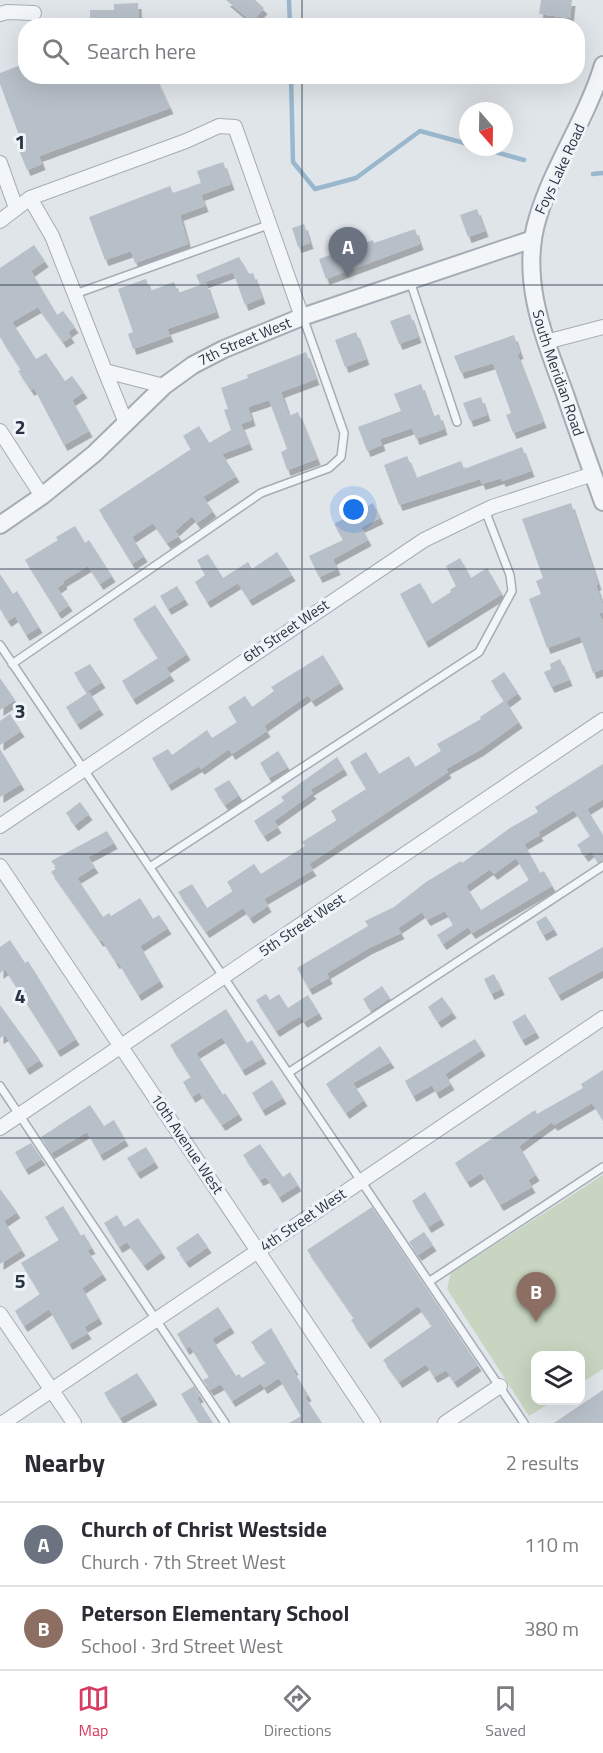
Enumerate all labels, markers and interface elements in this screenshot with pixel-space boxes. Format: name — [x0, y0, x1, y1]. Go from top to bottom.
search box — [18, 18, 585, 84]
text: Search here — [87, 34, 196, 68]
icon: search — [39, 35, 72, 68]
north arrow — [459, 102, 513, 156]
street label: Foys Lake Road — [528, 120, 591, 218]
text: 1 — [14, 126, 26, 157]
pin: A — [328, 228, 368, 277]
street label: South Meridian Road — [527, 308, 591, 439]
street label: 7th Street West — [194, 310, 295, 372]
text: 2 — [14, 411, 26, 442]
your location — [339, 495, 368, 524]
street label: 6th Street West — [238, 593, 334, 668]
text: 3 — [14, 695, 26, 726]
street label: 5th Street West — [254, 887, 350, 962]
text: 4 — [14, 980, 26, 1011]
street label: 10th Avenue West — [145, 1089, 230, 1199]
street label: 4th Street West — [255, 1182, 351, 1257]
text: 5 — [14, 1265, 26, 1296]
pin: B — [516, 1272, 556, 1322]
map controls — [531, 1351, 585, 1405]
button: layers — [531, 1351, 585, 1405]
text: Nearby — [24, 1443, 105, 1482]
text: 2 results — [506, 1447, 579, 1478]
text: Church of Christ Westside — [81, 1512, 327, 1546]
text: A — [37, 1529, 50, 1560]
text: 110 m — [524, 1529, 579, 1560]
text: Church · 7th Street West — [81, 1546, 286, 1577]
text: Peterson Elementary School — [81, 1596, 349, 1630]
text: B — [37, 1613, 50, 1644]
text: 380 m — [524, 1613, 579, 1644]
text: School · 3rd Street West — [81, 1630, 283, 1661]
tab: Map — [77, 1682, 110, 1742]
tab: Directions — [264, 1682, 332, 1742]
tab: Saved — [485, 1682, 526, 1742]

